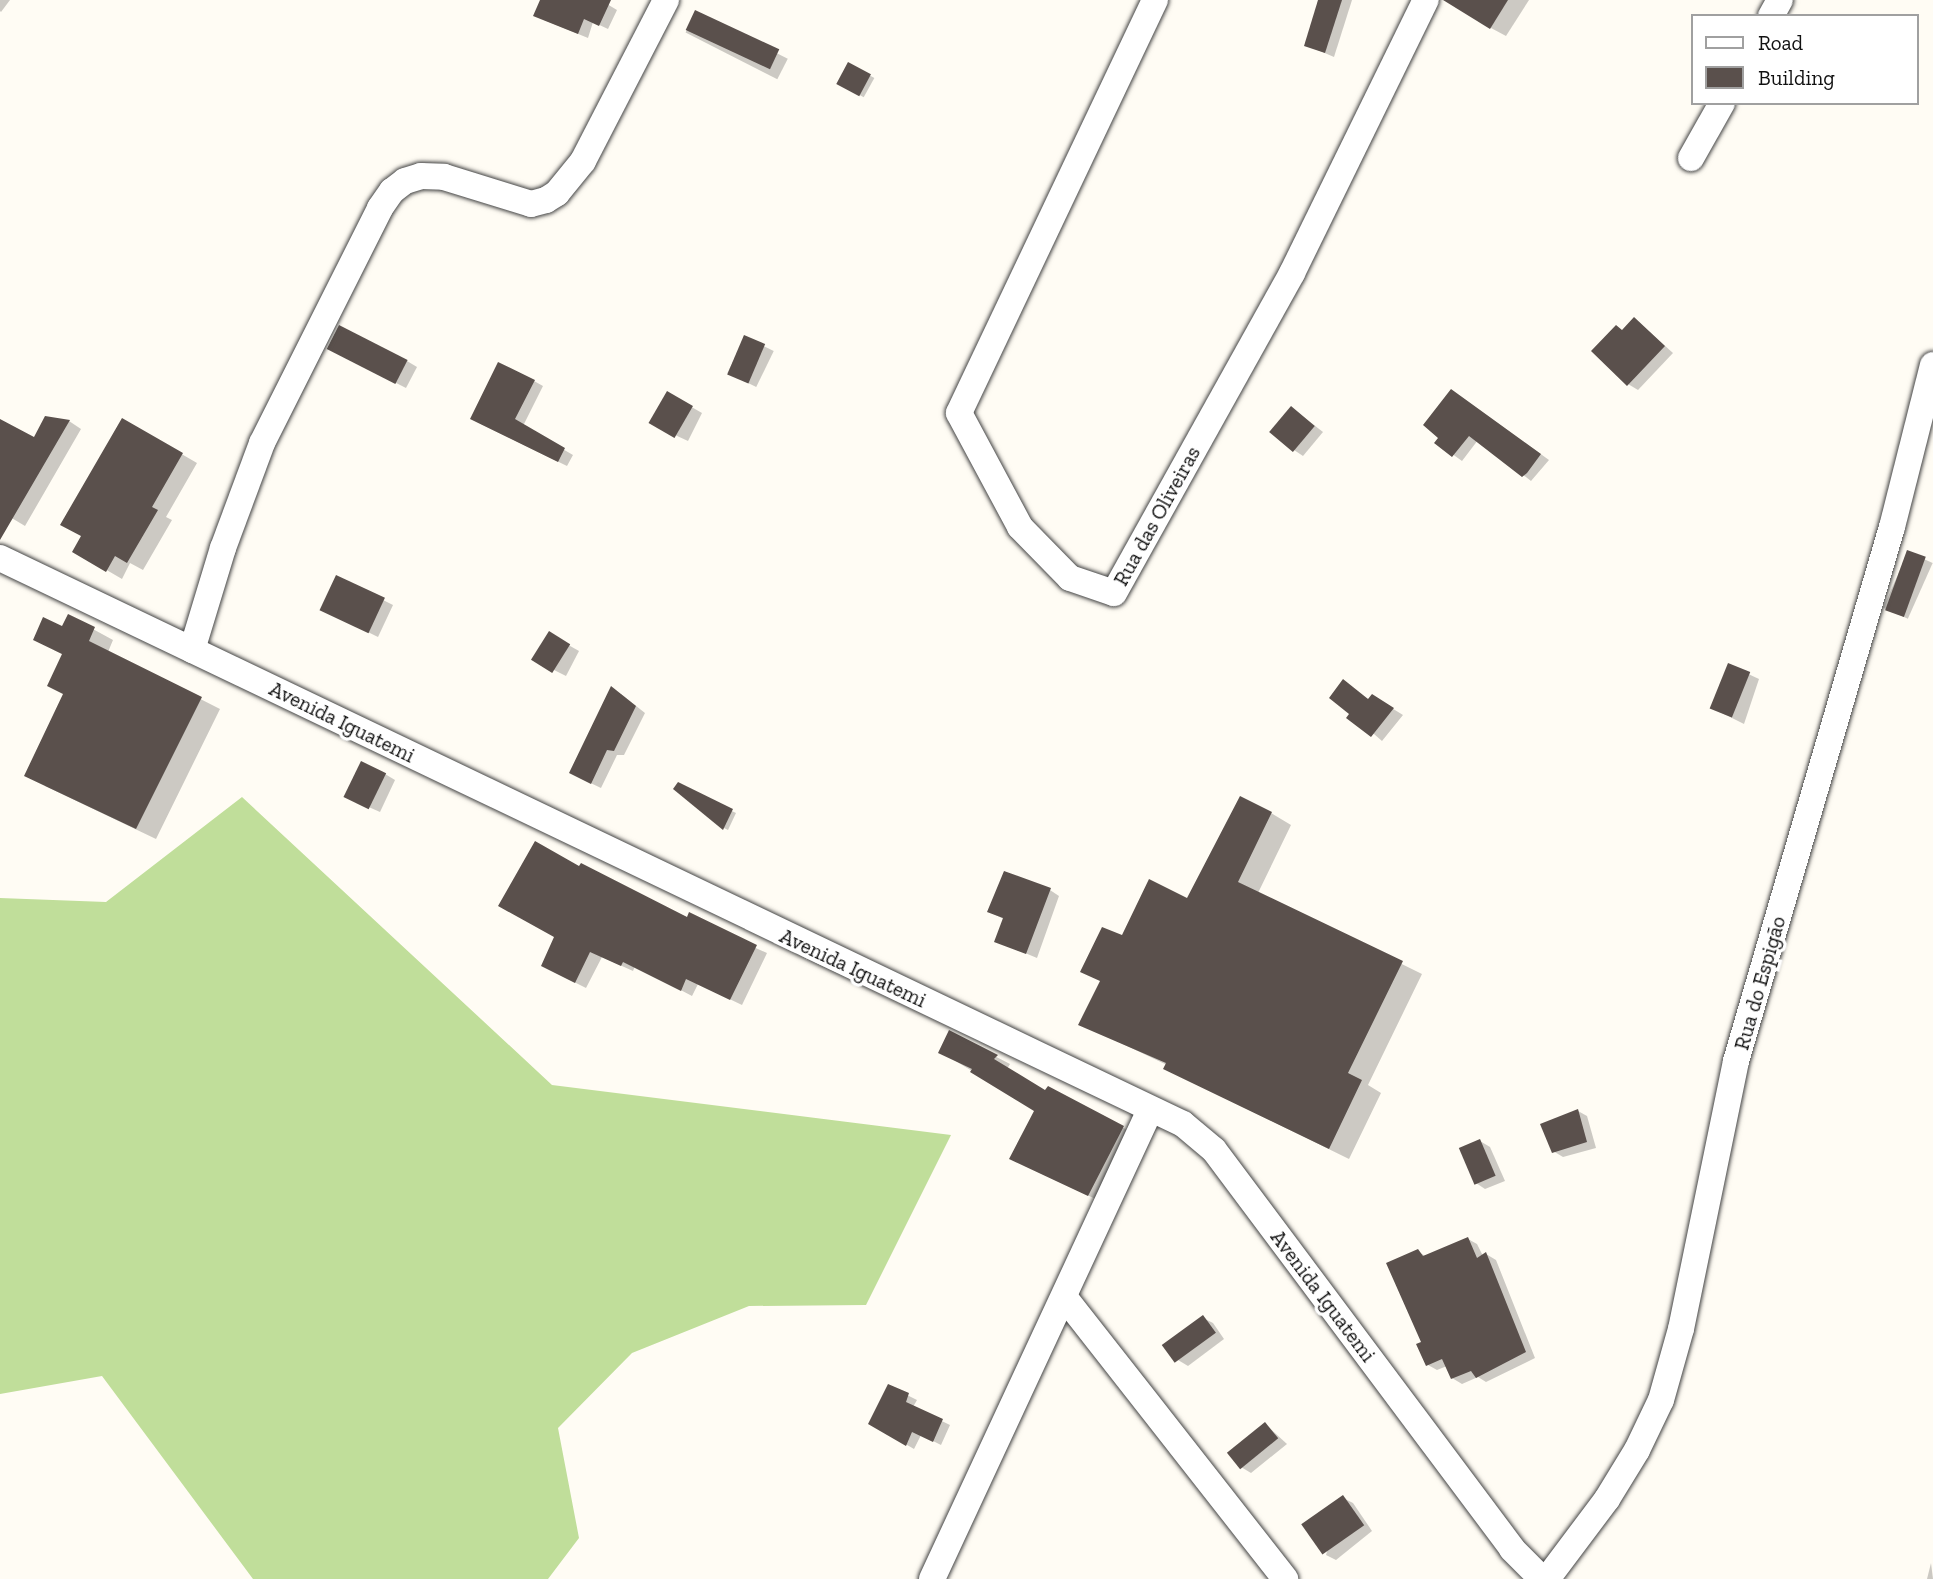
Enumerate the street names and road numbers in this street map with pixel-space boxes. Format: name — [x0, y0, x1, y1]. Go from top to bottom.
street label: Rua das Oliveiras — [1108, 442, 1206, 590]
street label: Avenida Iguatemi — [265, 676, 419, 768]
street label: Rua do Espigão — [1729, 913, 1791, 1053]
street label: Avenida Iguatemi — [776, 923, 930, 1013]
street label: Avenida Iguatemi — [1265, 1225, 1381, 1367]

